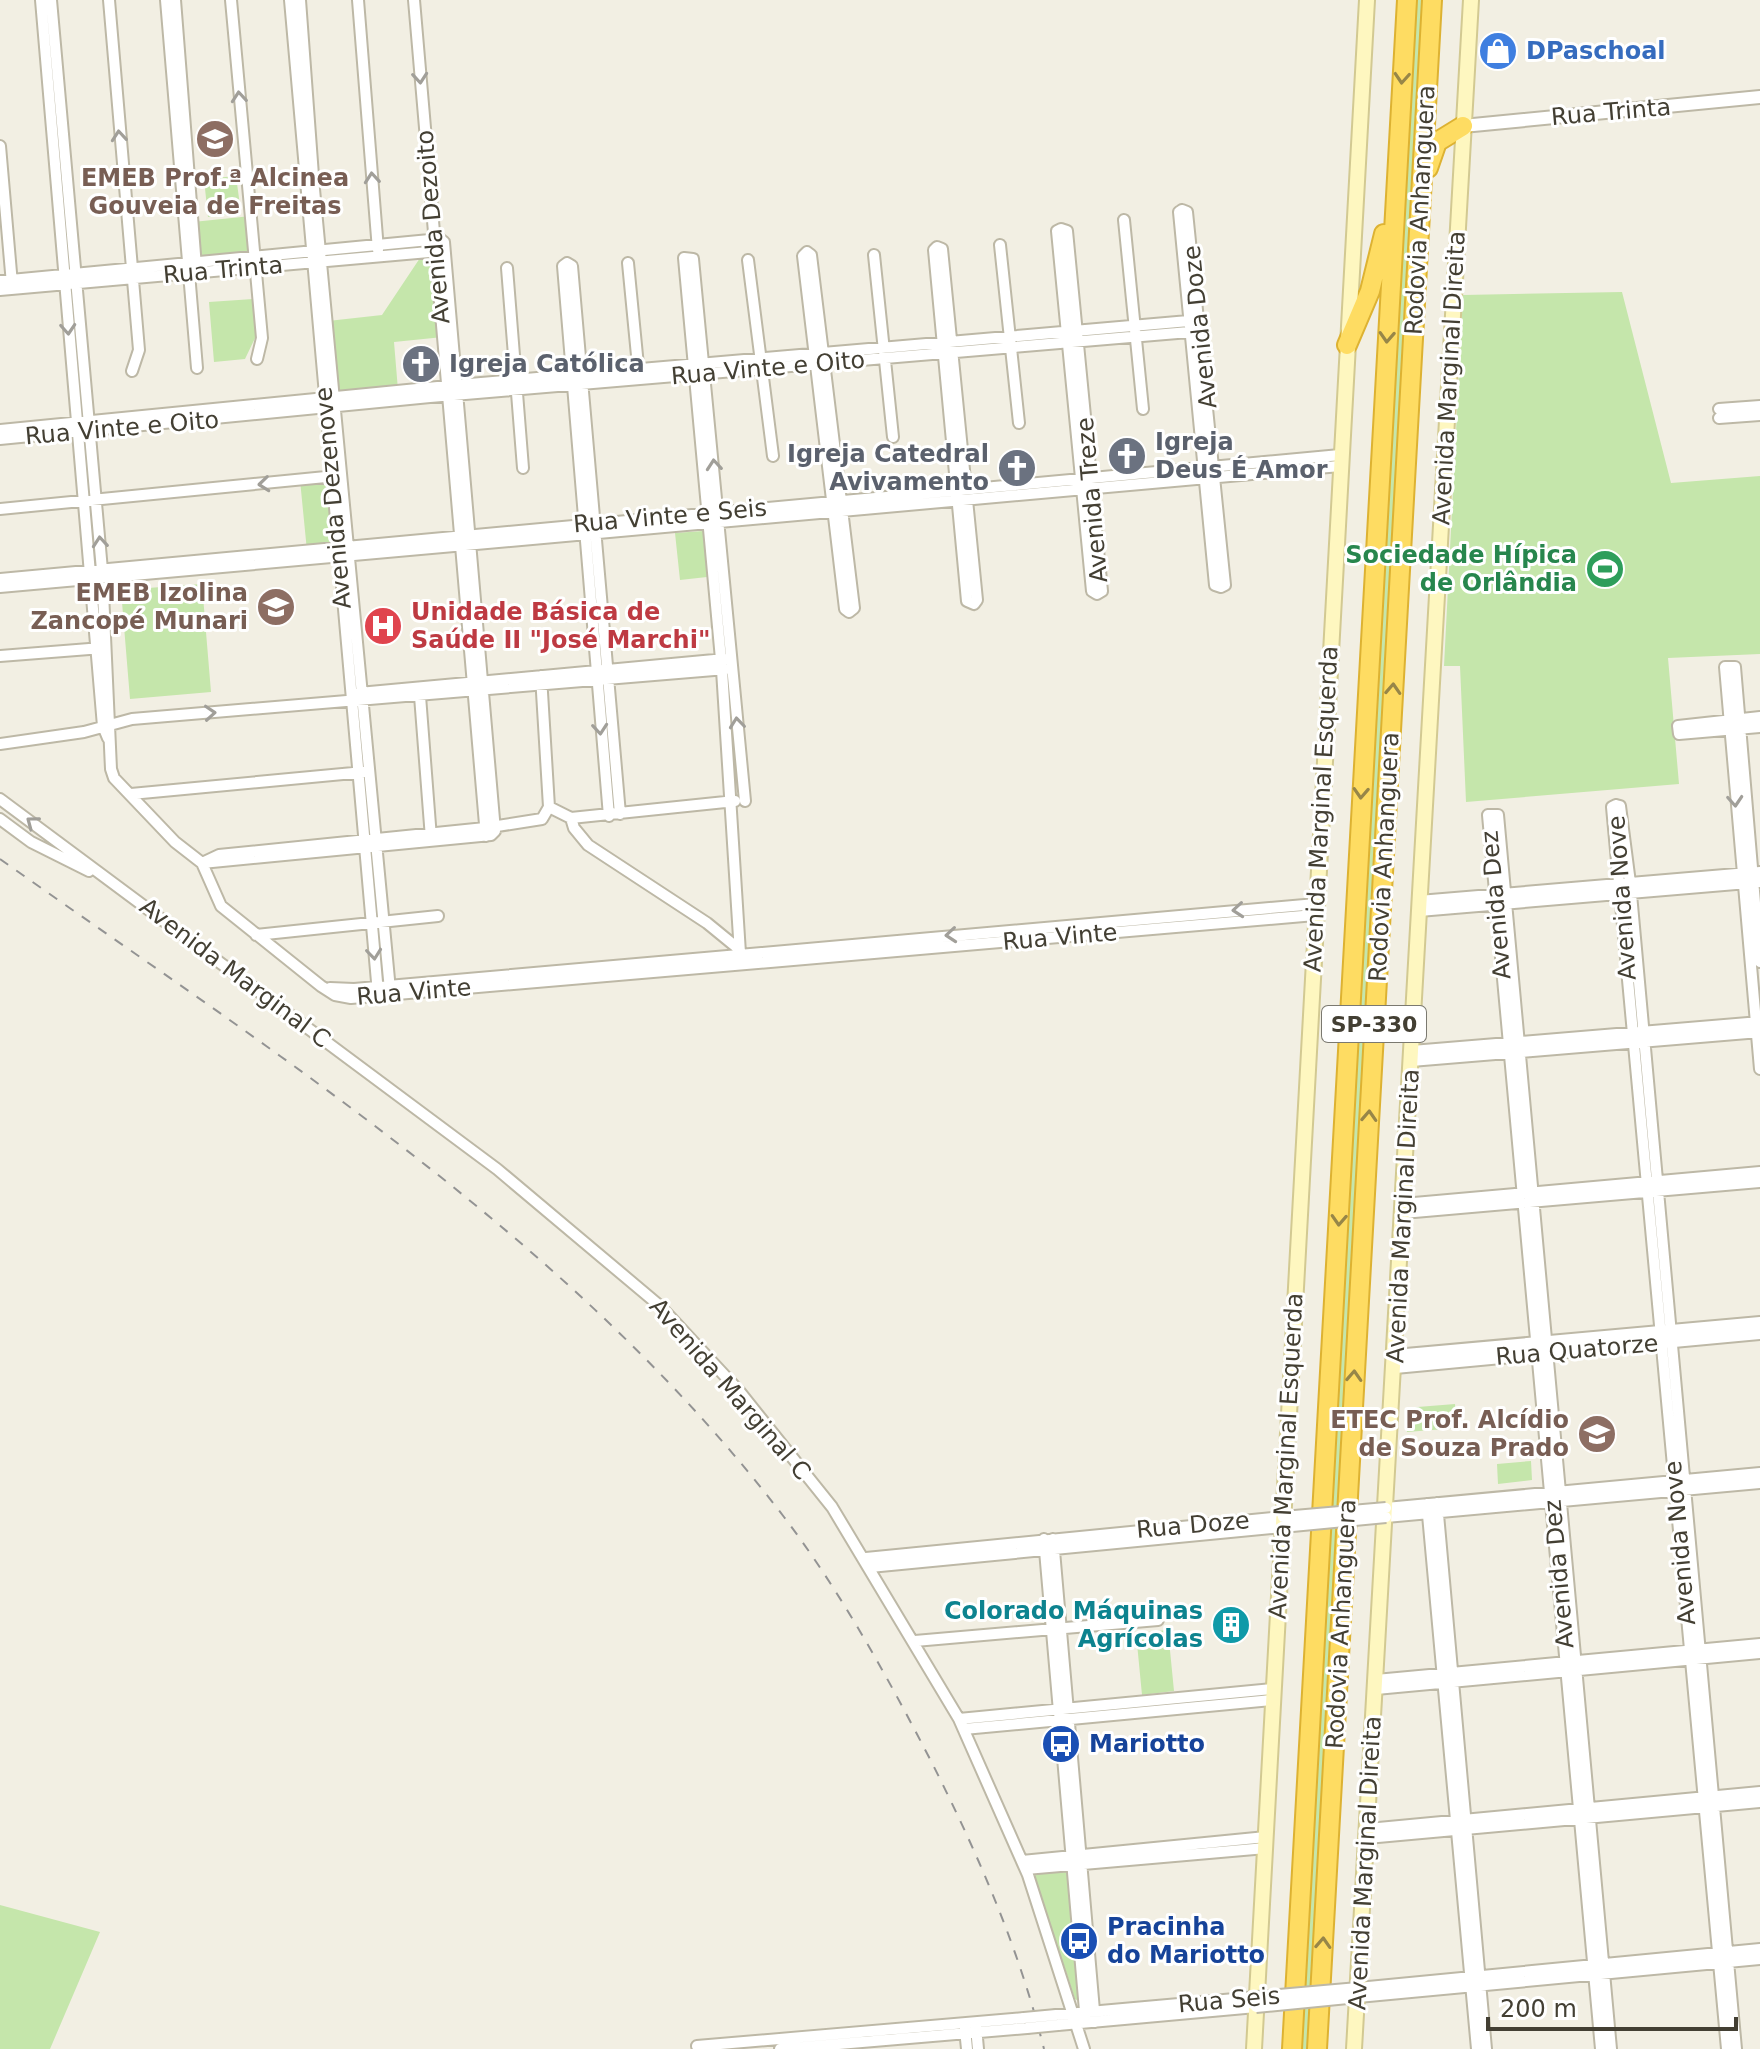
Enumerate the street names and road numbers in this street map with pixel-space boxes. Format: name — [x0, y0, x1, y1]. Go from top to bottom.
street label: Rodovia Anhanguera — [1399, 84, 1441, 336]
street label: Rua Trinta — [1550, 93, 1672, 131]
street label: Avenida Dezoito — [411, 129, 455, 325]
street label: Avenida Marginal Direita — [1427, 230, 1471, 526]
street label: Avenida Doze — [1178, 244, 1222, 410]
street label: Rua Trinta — [162, 251, 284, 289]
street label: Rua Vinte e Oito — [670, 346, 866, 390]
street label: Avenida Dezenove — [309, 386, 357, 610]
street label: Rua Vinte e Oito — [24, 406, 220, 450]
street label: Avenida Treze — [1071, 416, 1113, 584]
street label: Rua Vinte e Seis — [572, 494, 768, 538]
street label: Avenida Marginal Esquerda — [1298, 645, 1344, 973]
street label: Rodovia Anhanguera — [1363, 731, 1405, 983]
street label: Avenida Nove — [1602, 815, 1642, 981]
street label: Avenida Dez — [1476, 829, 1516, 981]
street label: Avenida Marginal C — [134, 892, 336, 1054]
street label: Rua Vinte — [1001, 918, 1119, 956]
street label: Rua Vinte — [355, 973, 473, 1011]
road number: SP-330 — [1322, 1006, 1426, 1042]
street label: Avenida Marginal Direita — [1381, 1068, 1425, 1364]
street label: Avenida Marginal Esquerda — [1263, 1292, 1309, 1620]
street label: Avenida Marginal C — [644, 1293, 816, 1485]
street label: Rua Quatorze — [1494, 1329, 1660, 1371]
street label: Avenida Nove — [1659, 1460, 1701, 1626]
street label: Rodovia Anhanguera — [1320, 1498, 1362, 1750]
street label: Avenida Dez — [1539, 1498, 1579, 1650]
street label: Rua Doze — [1135, 1506, 1251, 1544]
street label: Avenida Marginal Direita — [1343, 1715, 1387, 2011]
street label: Rua Seis — [1177, 1982, 1281, 2018]

